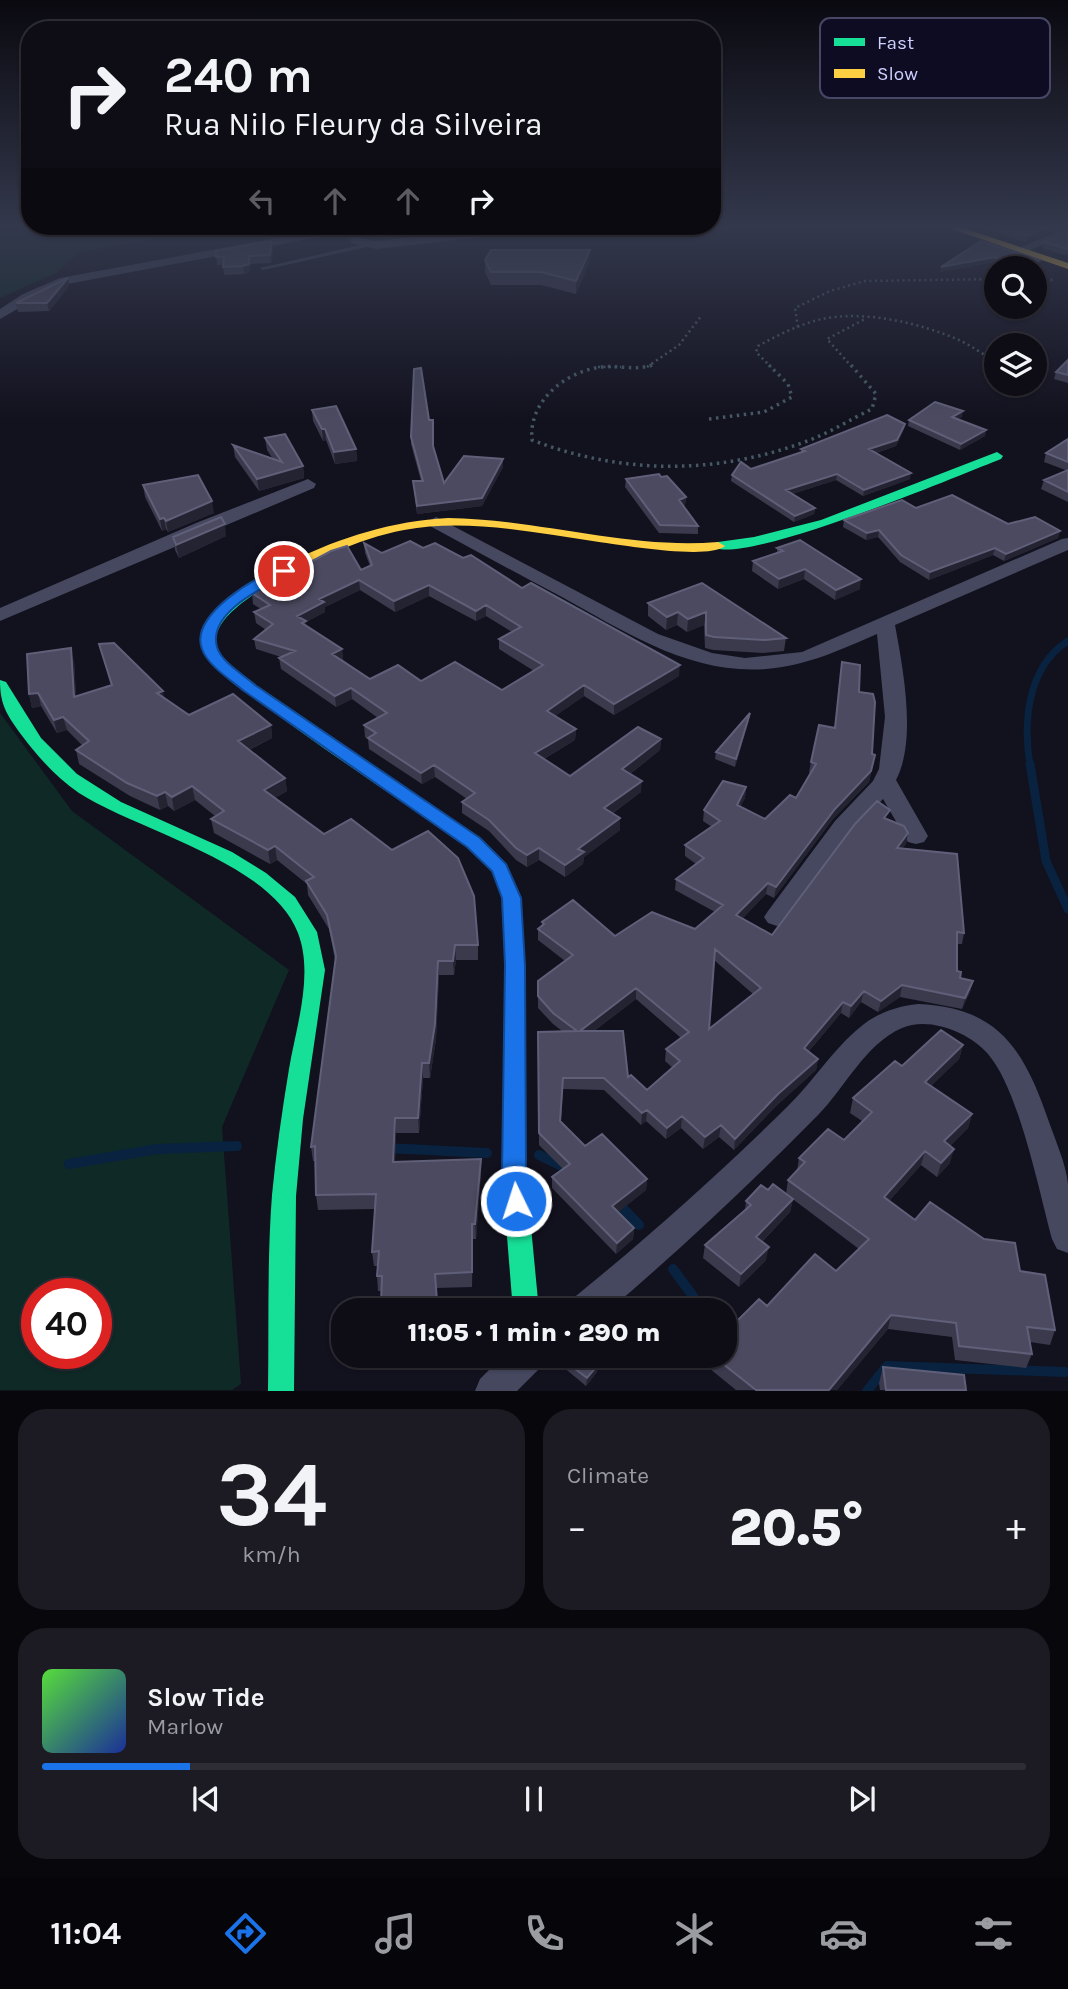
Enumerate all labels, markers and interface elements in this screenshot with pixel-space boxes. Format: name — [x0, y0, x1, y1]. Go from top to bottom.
legend — [820, 18, 1050, 98]
text: Fast — [877, 32, 914, 54]
text: 240 m — [164, 47, 313, 104]
icon: right — [49, 49, 140, 140]
text: Slow — [877, 63, 918, 85]
text: Rua Nilo Fleury da Silveira — [164, 106, 543, 143]
icon: left — [243, 182, 281, 220]
icon: ahead — [316, 182, 354, 220]
icon: ahead — [389, 182, 427, 220]
icon: right — [462, 182, 500, 220]
map controls — [984, 256, 1047, 396]
button: search — [984, 256, 1047, 319]
button: layers — [984, 333, 1047, 396]
pin — [254, 541, 314, 601]
icon: arrive — [265, 552, 303, 590]
position arrow — [479, 1164, 553, 1238]
speed limit sign: 40 — [21, 1278, 112, 1369]
text: 11:05 · 1 min · 290 m — [407, 1317, 661, 1348]
text: 34 — [216, 1442, 327, 1548]
text: Climate — [567, 1462, 649, 1489]
text: 20.5° — [729, 1497, 864, 1558]
text: − — [567, 1505, 587, 1550]
text: + — [1006, 1505, 1026, 1550]
text: km/h — [242, 1541, 301, 1568]
text: Slow Tide — [147, 1682, 265, 1713]
text: Marlow — [147, 1713, 223, 1740]
icon: previous — [187, 1780, 225, 1818]
icon: pause — [515, 1780, 553, 1818]
icon: next — [843, 1780, 881, 1818]
icon: directions — [221, 1909, 270, 1958]
icon: music — [371, 1909, 420, 1958]
icon: phone — [520, 1909, 569, 1958]
icon: climate — [670, 1909, 719, 1958]
icon: car — [819, 1909, 868, 1958]
icon: filters — [969, 1909, 1018, 1958]
text: 11:04 — [50, 1915, 121, 1952]

